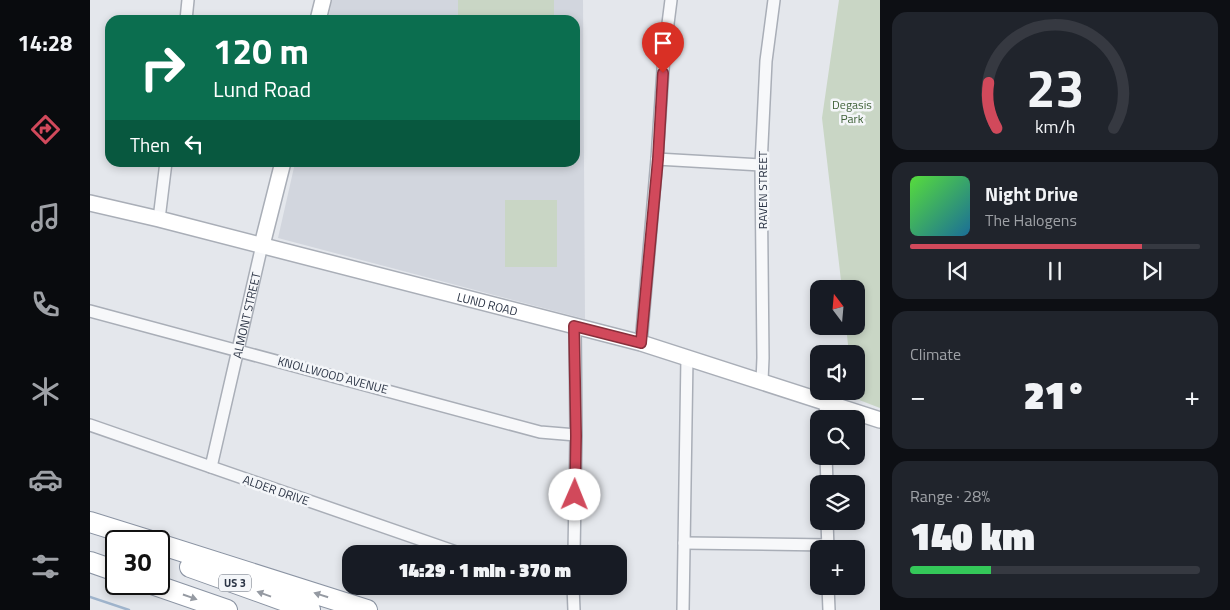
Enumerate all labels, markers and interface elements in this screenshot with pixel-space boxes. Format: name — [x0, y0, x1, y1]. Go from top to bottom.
pin — [642, 22, 684, 73]
text: 120 m — [213, 24, 309, 78]
text: 14:28 — [18, 26, 72, 60]
icon: arrive — [649, 29, 677, 57]
icon: right — [130, 35, 195, 100]
text: 23 — [1026, 48, 1084, 127]
text: Lund Road — [213, 72, 311, 106]
park label: Degasis Park — [832, 95, 872, 128]
icon: directions — [28, 112, 63, 147]
text: km/h — [1035, 113, 1075, 140]
text: Then — [130, 130, 170, 159]
icon: left — [180, 130, 208, 158]
street label: RAVEN STREET — [753, 150, 772, 229]
text: Night Drive — [985, 179, 1078, 208]
icon: music — [28, 200, 63, 235]
text: The Halogens — [985, 208, 1077, 232]
icon: previous — [944, 257, 972, 285]
icon: pause — [1041, 257, 1069, 285]
icon: next — [1138, 257, 1166, 285]
street label: ALMONT STREET — [227, 269, 265, 360]
north arrow — [810, 280, 865, 335]
map controls — [810, 280, 865, 595]
icon: phone — [28, 287, 63, 322]
street label: LUND ROAD — [455, 287, 520, 320]
text: Climate — [910, 342, 961, 366]
button: sound — [810, 345, 865, 400]
street label: KNOLLWOOD AVENUE — [276, 351, 391, 399]
text: 21° — [1024, 366, 1086, 424]
icon: climate — [28, 374, 63, 409]
text: − — [910, 374, 926, 417]
text: + — [1184, 374, 1200, 417]
button: search — [810, 410, 865, 465]
icon: car — [28, 462, 63, 497]
position arrow — [548, 468, 600, 520]
street label: ALDER DRIVE — [240, 470, 312, 510]
button: layers — [810, 475, 865, 530]
text: Range · 28% — [910, 484, 990, 508]
text: 140 km — [910, 507, 1035, 565]
speed limit sign: 30 — [105, 530, 170, 595]
button: + — [810, 540, 865, 595]
icon: filters — [28, 549, 63, 584]
text: 14:29 · 1 min · 370 m — [398, 555, 571, 584]
road number: US 3 — [219, 574, 251, 592]
one-way arrow — [257, 590, 272, 597]
one-way arrow — [313, 591, 328, 599]
one-way arrow — [183, 593, 198, 601]

